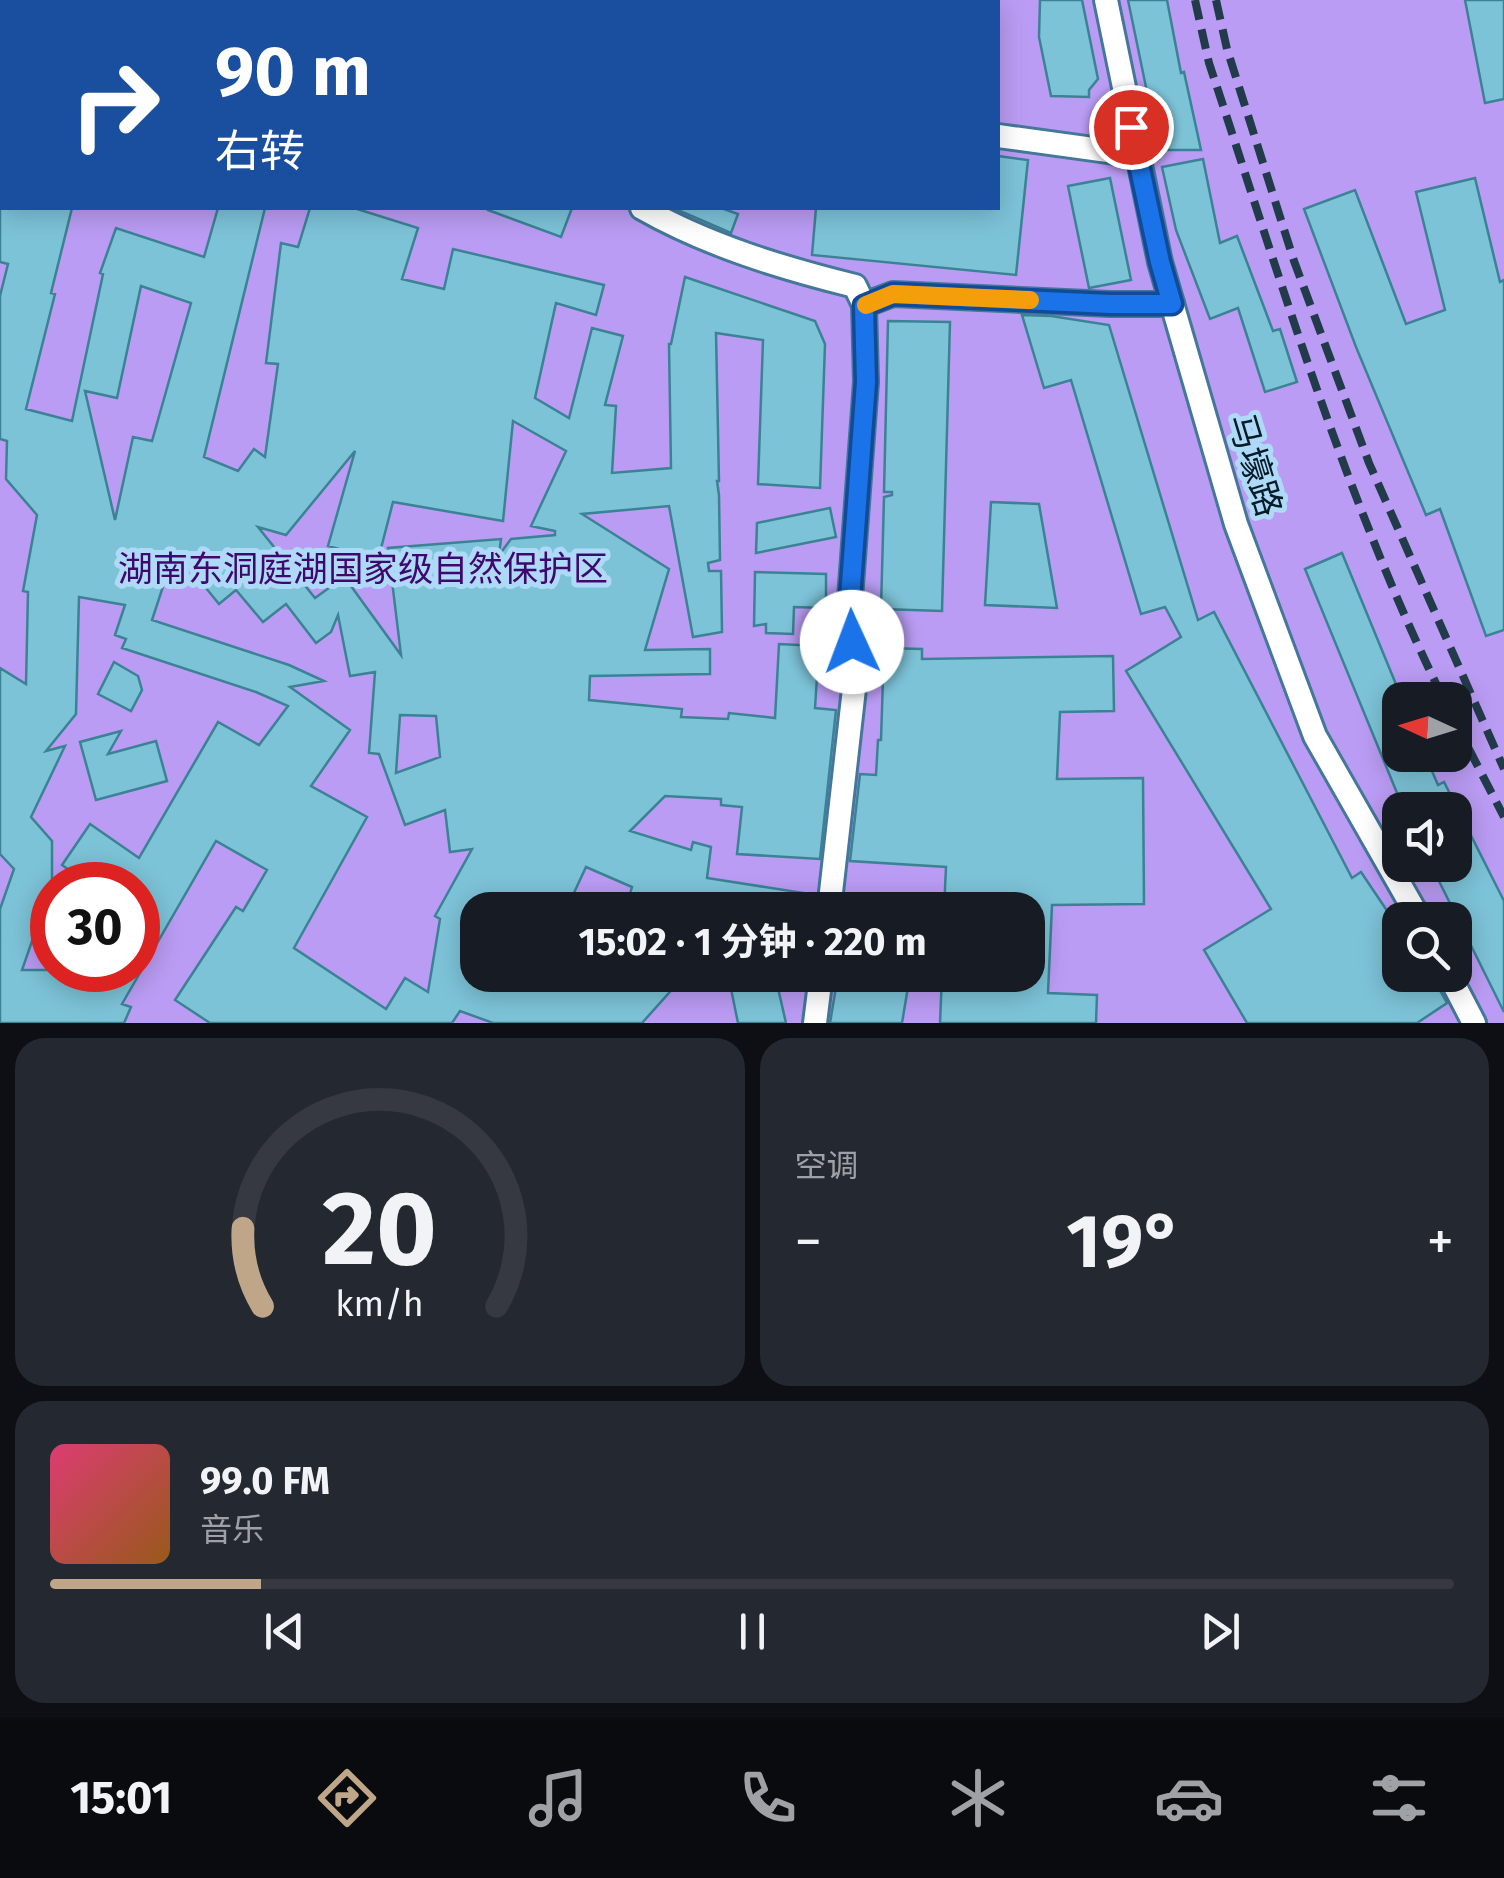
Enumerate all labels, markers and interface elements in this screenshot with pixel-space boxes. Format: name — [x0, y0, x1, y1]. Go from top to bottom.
text: 90 m — [215, 30, 371, 114]
icon: right — [50, 40, 180, 170]
pin — [1089, 85, 1174, 170]
icon: arrive — [1104, 100, 1159, 155]
text: 右转 — [215, 125, 305, 179]
street label: 马壕路 — [1220, 409, 1290, 521]
park label: 湖南东洞庭湖国家级自然保护区 — [118, 548, 608, 590]
position arrow — [800, 590, 904, 694]
north arrow — [1382, 682, 1472, 772]
map controls — [1382, 682, 1472, 992]
button: sound — [1382, 792, 1472, 882]
speed limit sign: 30 — [30, 862, 160, 992]
button: search — [1382, 902, 1472, 992]
text: 15:02 · 1 分钟 · 220 m — [578, 919, 927, 965]
text: 空调 — [795, 1147, 859, 1185]
text: 20 — [322, 1167, 437, 1292]
text: 19° — [1066, 1197, 1182, 1287]
text: − — [795, 1209, 822, 1275]
text: + — [1427, 1209, 1454, 1275]
text: km/h — [336, 1283, 424, 1325]
text: 99.0 FM — [200, 1458, 330, 1504]
text: 音乐 — [200, 1511, 264, 1549]
icon: previous — [257, 1604, 312, 1659]
icon: pause — [725, 1604, 780, 1659]
icon: next — [1193, 1604, 1248, 1659]
icon: directions — [312, 1763, 382, 1833]
icon: music — [523, 1763, 593, 1833]
icon: phone — [733, 1763, 803, 1833]
icon: climate — [943, 1763, 1013, 1833]
icon: car — [1154, 1763, 1224, 1833]
icon: filters — [1364, 1763, 1434, 1833]
text: 15:01 — [70, 1771, 172, 1825]

